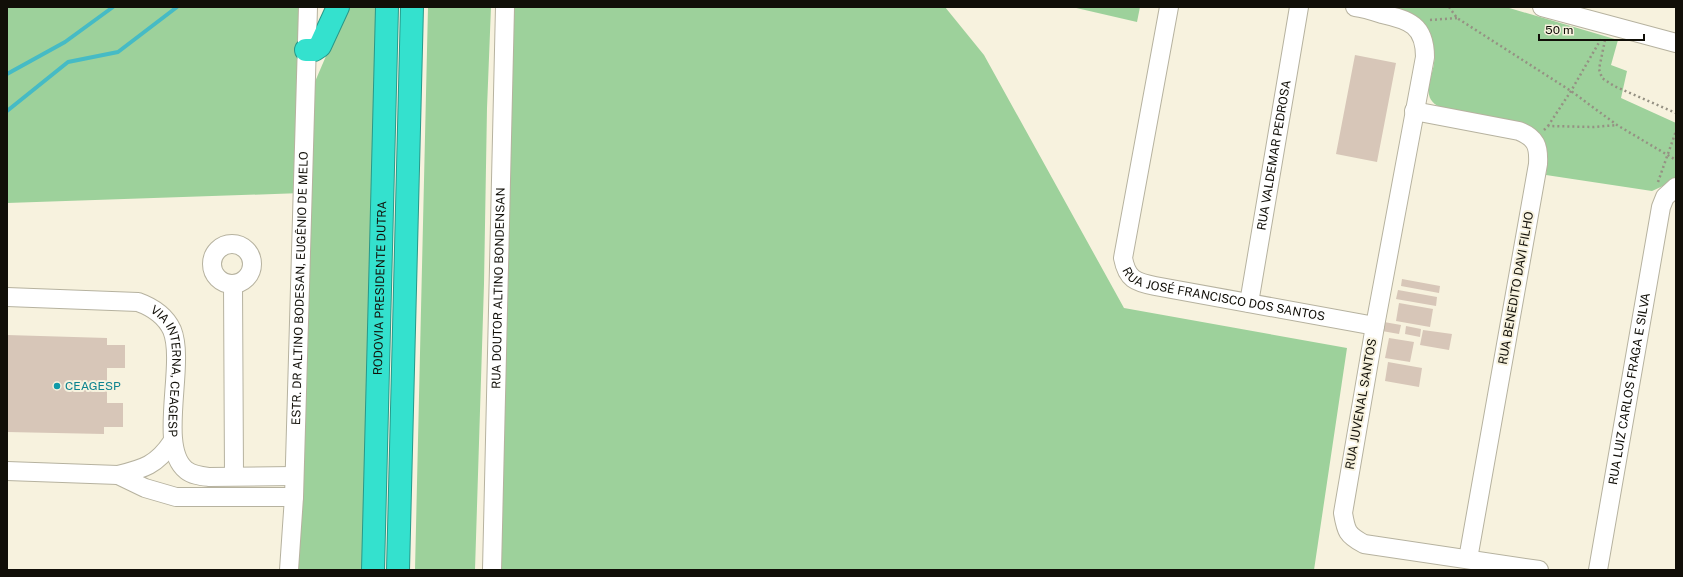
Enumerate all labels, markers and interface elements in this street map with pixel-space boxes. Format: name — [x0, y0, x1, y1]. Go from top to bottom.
scale bar — [1539, 16, 1644, 42]
text: 50 m — [1545, 23, 1573, 37]
street label: RUA VALDEMAR PEDROSA — [1254, 79, 1294, 231]
street label: ESTR. DR ALTINO BODESAN, EUGÊNIO DE MELO — [289, 151, 311, 425]
street label: RUA DOUTOR ALTINO BONDENSAN — [489, 187, 508, 389]
street label: RODOVIA PRESIDENTE DUTRA — [371, 200, 389, 375]
street label: RUA BENEDITO DAVI FILHO — [1496, 210, 1536, 366]
street label: RUA JOSÉ FRANCISCO DOS SANTOS — [1119, 265, 1326, 324]
street label: RUA LUIZ CARLOS FRAGA E SILVA — [1606, 291, 1653, 486]
street label: VIA INTERNA, CEAGESP — [148, 302, 183, 438]
street label: RUA JUVENAL SANTOS — [1343, 337, 1379, 471]
place label: CEAGESP — [65, 379, 121, 393]
marker: CEAGESP — [52, 381, 62, 391]

